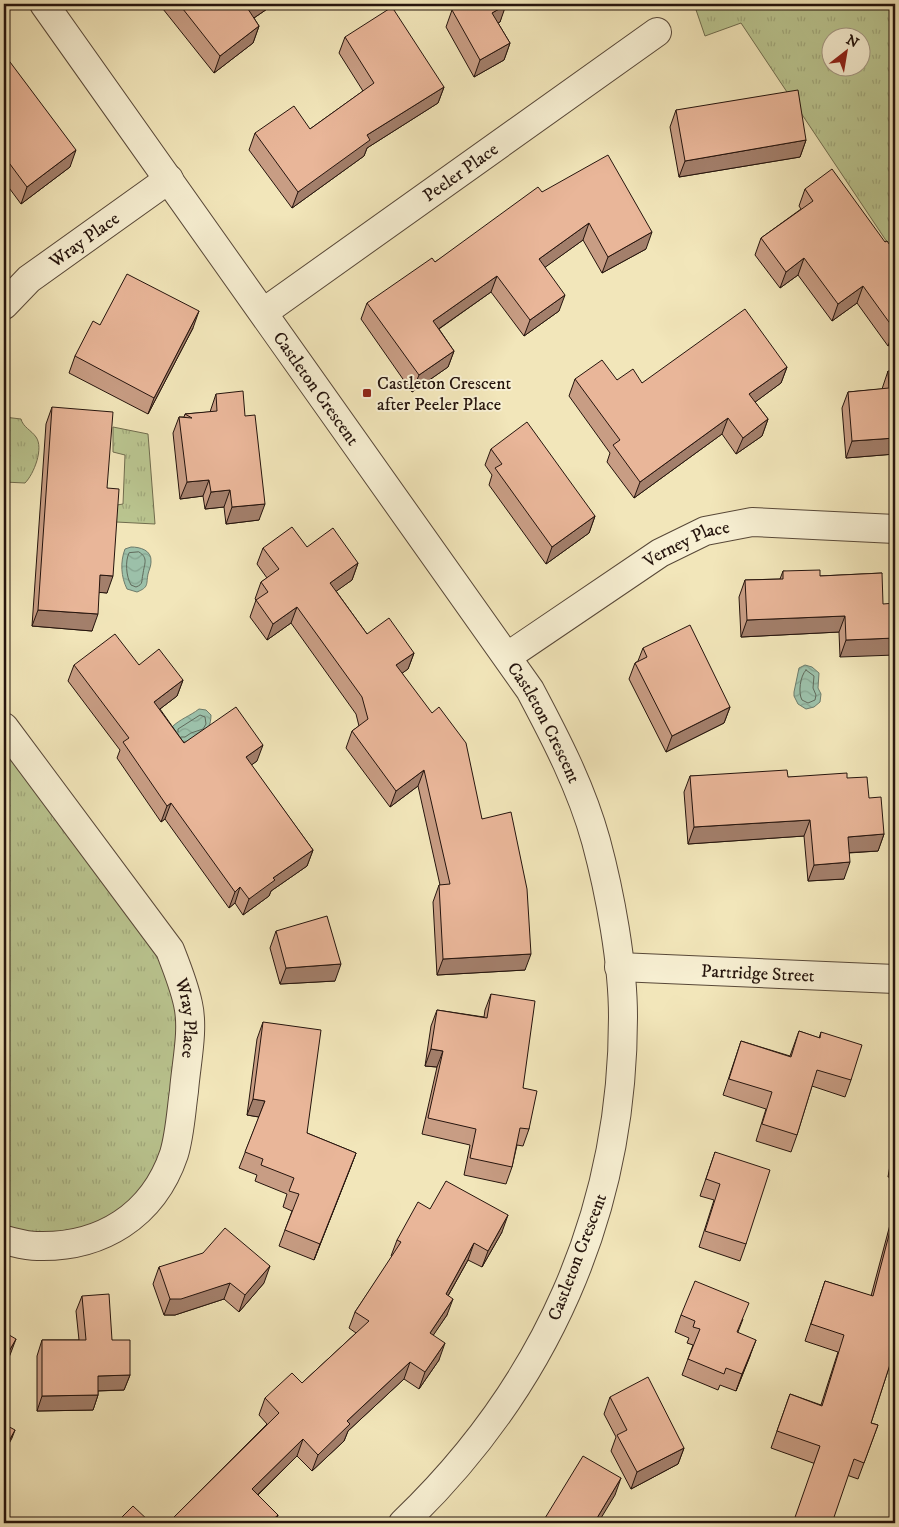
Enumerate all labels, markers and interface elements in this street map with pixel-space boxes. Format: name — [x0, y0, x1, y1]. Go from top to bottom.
north arrow — [822, 28, 872, 78]
text: N — [843, 31, 862, 53]
street label: Peeler Place — [419, 139, 503, 207]
street label: Wray Place — [45, 208, 124, 273]
street label: Castleton Crescent — [268, 328, 363, 450]
place label: Castleton Crescent after Peeler Place — [377, 373, 512, 416]
marker: Castleton Crescent after Peeler Place — [361, 387, 373, 399]
street label: Verney Place — [639, 517, 731, 574]
street label: Castleton Crescent — [502, 658, 584, 787]
street label: Partridge Street — [701, 961, 815, 988]
street label: Wray Place — [169, 975, 200, 1059]
street label: Castleton Crescent — [544, 1191, 612, 1324]

